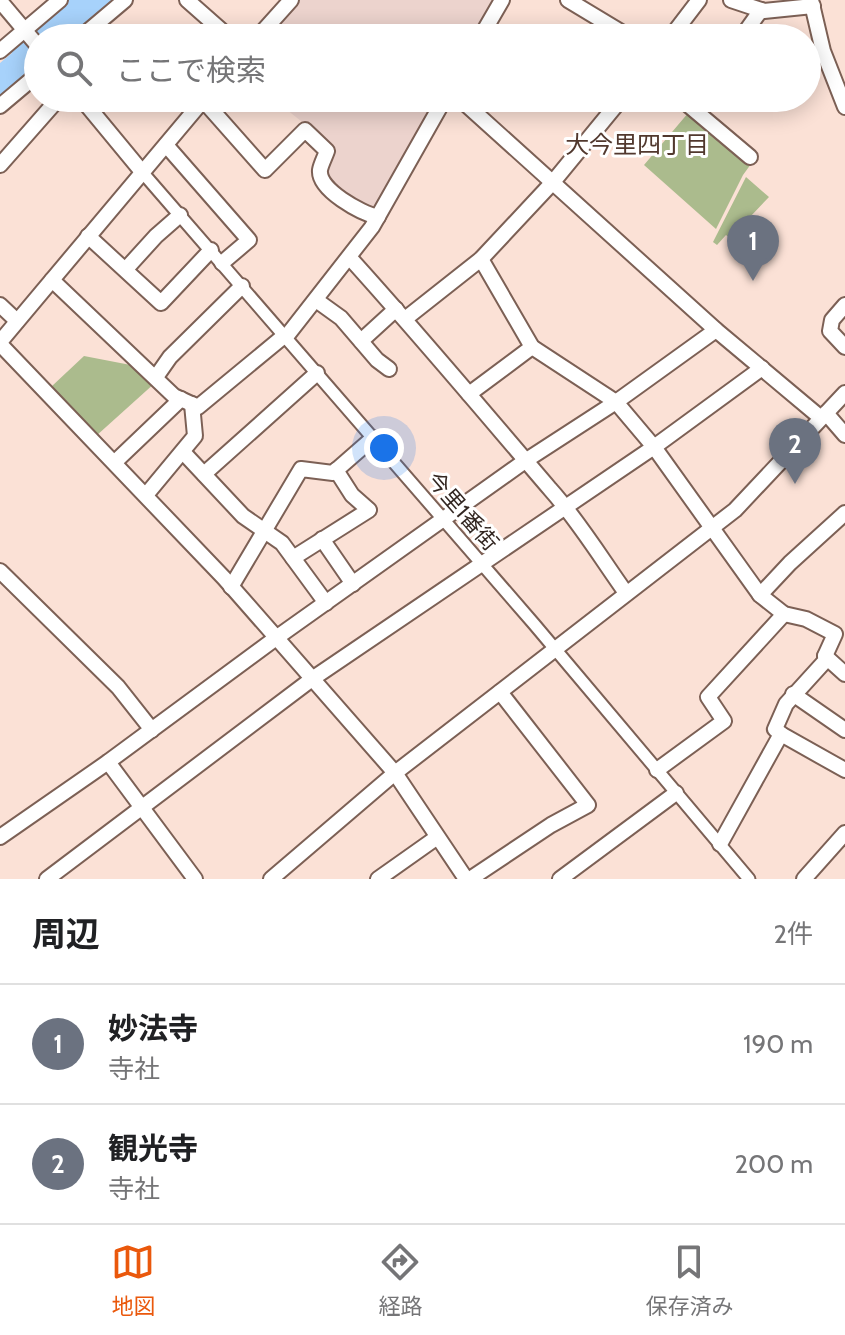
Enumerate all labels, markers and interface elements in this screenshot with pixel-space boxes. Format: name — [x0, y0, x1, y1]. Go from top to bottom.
search box — [24, 24, 821, 112]
icon: search — [52, 46, 96, 90]
text: ここで検索 — [116, 52, 266, 89]
district label: 大今里四丁目 — [565, 130, 709, 159]
pin: 1 — [727, 215, 779, 281]
pin: 2 — [769, 418, 821, 484]
your location — [364, 428, 404, 468]
street label: 今里1番街 — [421, 467, 504, 556]
text: 周辺 — [32, 913, 100, 955]
text: 2件 — [773, 918, 813, 950]
text: 妙法寺 — [108, 1010, 198, 1047]
text: 1 — [53, 1028, 63, 1060]
text: 190 m — [743, 1028, 813, 1060]
text: 寺社 — [108, 1053, 160, 1085]
text: 観光寺 — [108, 1130, 198, 1167]
text: 2 — [51, 1148, 65, 1180]
text: 200 m — [734, 1148, 813, 1180]
text: 寺社 — [108, 1173, 160, 1205]
tab: 地図 — [111, 1240, 156, 1320]
tab: 経路 — [378, 1240, 423, 1320]
tab: 保存済み — [645, 1240, 734, 1320]

